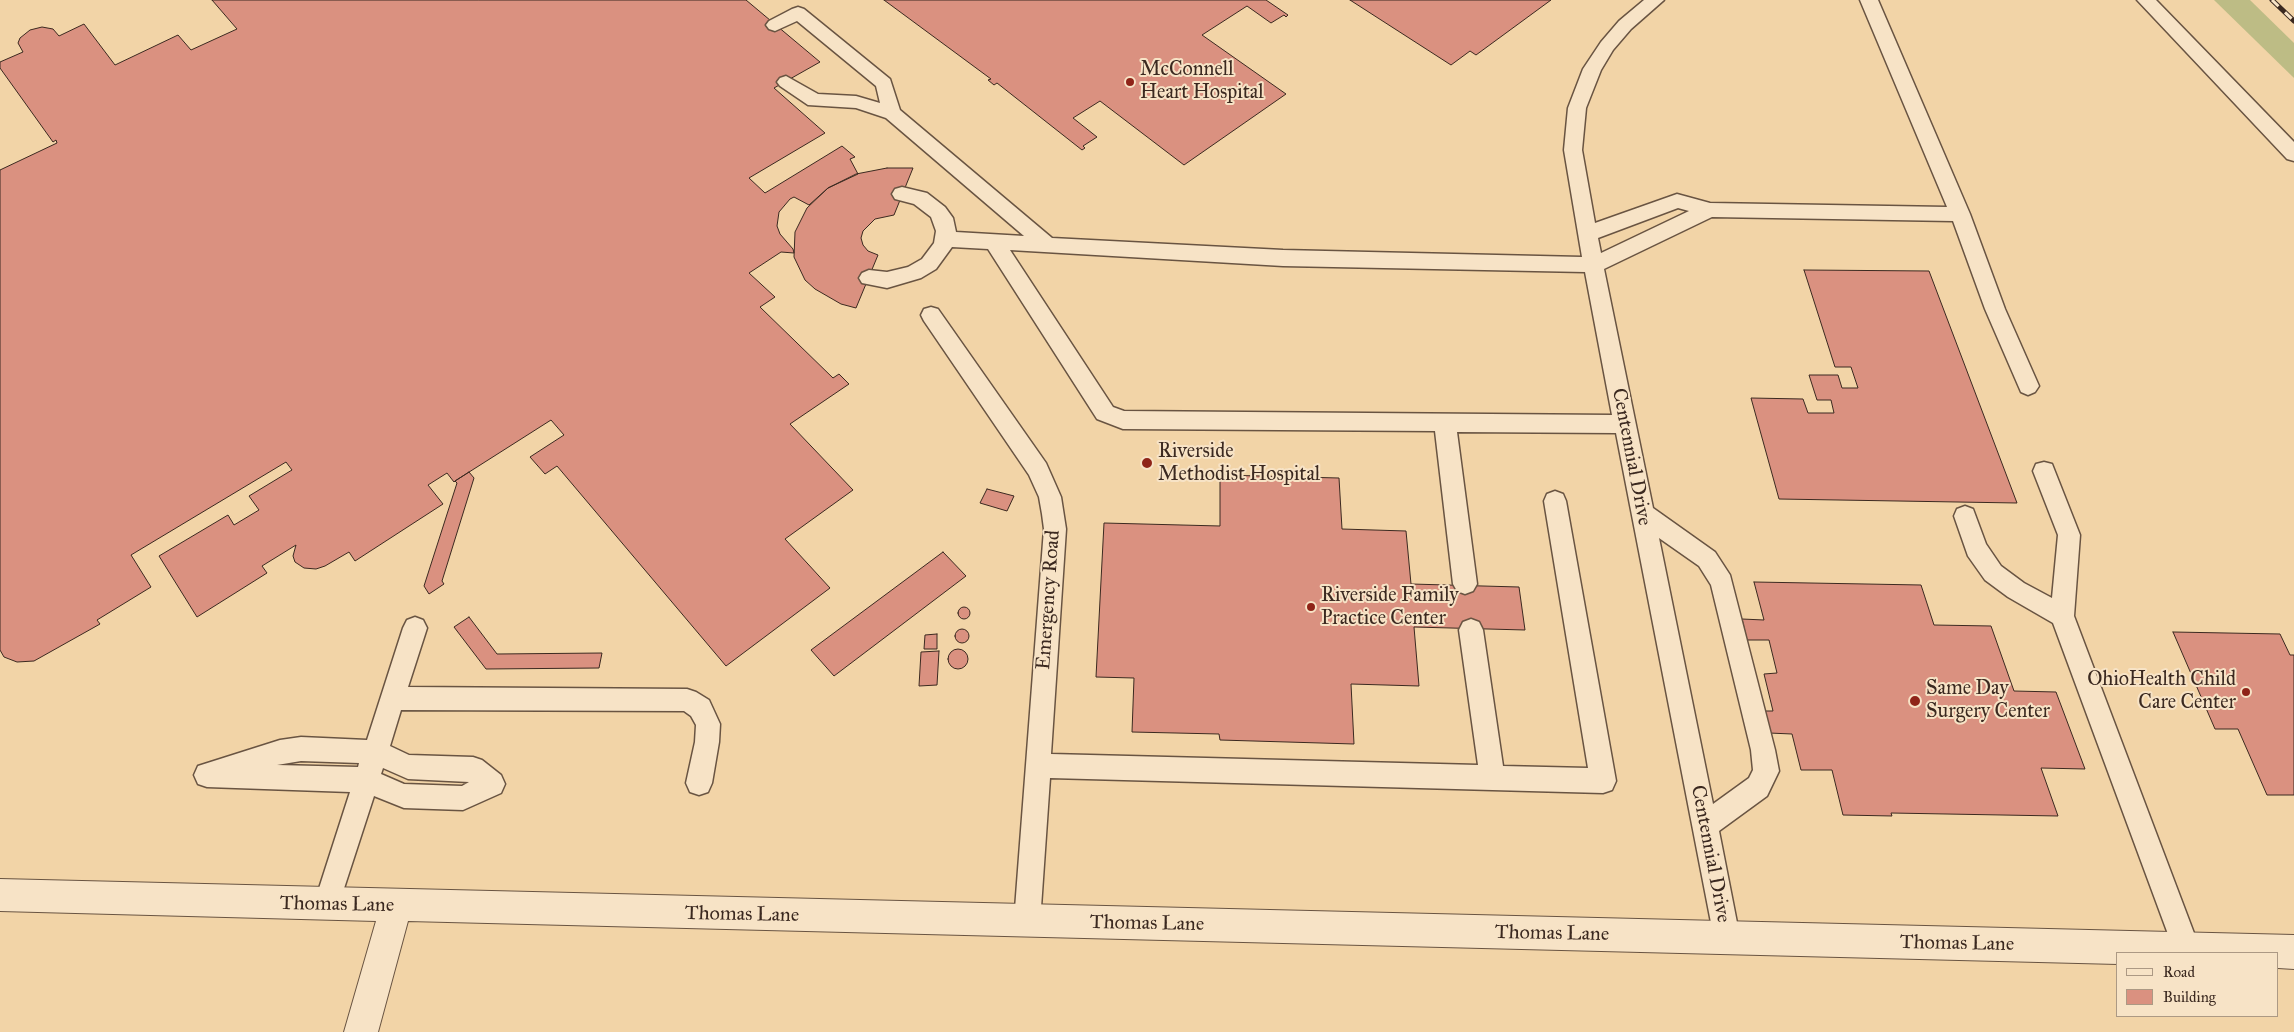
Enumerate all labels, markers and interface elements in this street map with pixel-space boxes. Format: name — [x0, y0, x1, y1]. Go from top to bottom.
place label: McConnell Heart Hospital — [1140, 58, 1264, 105]
marker: McConnell Heart Hospital — [1124, 76, 1136, 88]
street label: Centennial Drive — [1606, 386, 1656, 528]
place label: Riverside Methodist Hospital — [1158, 440, 1320, 487]
marker: Riverside Methodist Hospital — [1140, 456, 1154, 470]
street label: Emergency Road — [1032, 529, 1066, 671]
place label: Riverside Family Practice Center — [1321, 584, 1459, 631]
marker: Riverside Family Practice Center — [1305, 601, 1317, 613]
place label: OhioHealth Child Care Center — [2087, 668, 2236, 715]
place label: Same Day Surgery Center — [1926, 677, 2050, 724]
marker: OhioHealth Child Care Center — [2240, 686, 2252, 698]
marker: Same Day Surgery Center — [1908, 694, 1922, 708]
street label: Centennial Drive — [1685, 783, 1735, 925]
street label: Thomas Lane — [280, 892, 394, 918]
street label: Thomas Lane — [685, 902, 799, 928]
street label: Thomas Lane — [1090, 911, 1204, 937]
street label: Thomas Lane — [1495, 921, 1609, 947]
street label: Thomas Lane — [1900, 931, 2014, 957]
legend — [2116, 952, 2279, 1017]
text: Road — [2163, 963, 2195, 981]
text: Building — [2163, 988, 2216, 1006]

